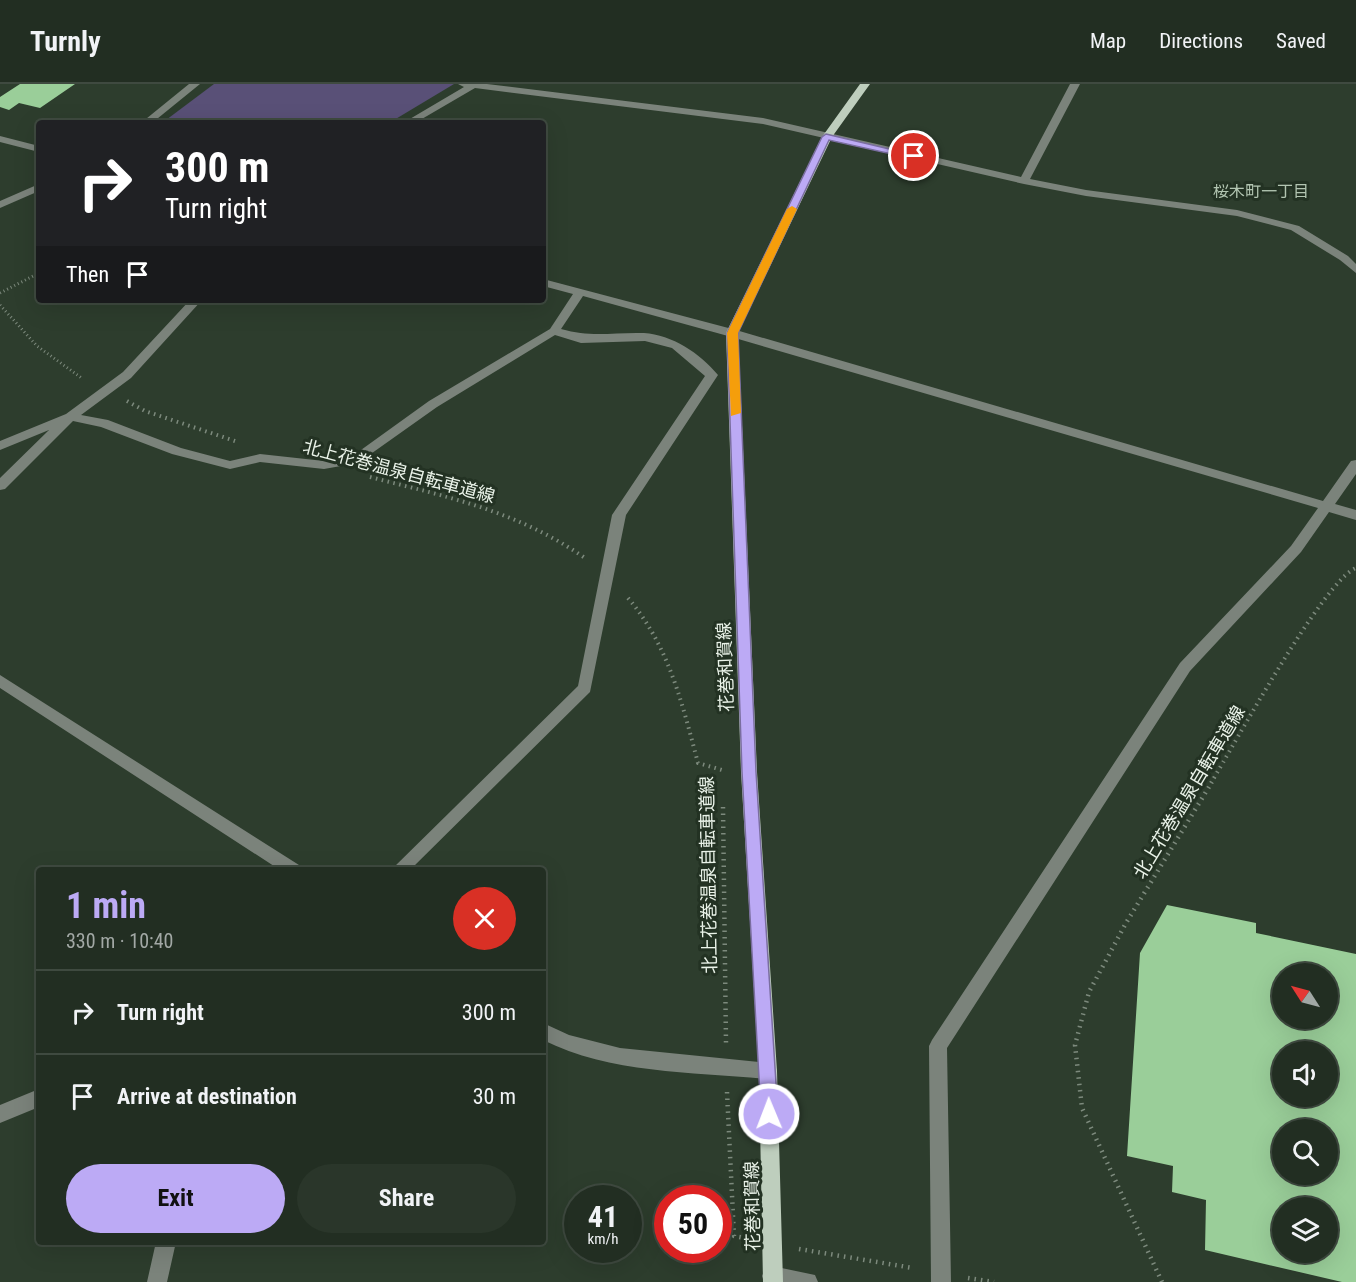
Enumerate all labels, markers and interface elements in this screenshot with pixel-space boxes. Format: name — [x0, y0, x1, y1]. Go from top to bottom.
text: Turnly — [30, 25, 101, 58]
text: Map — [1090, 29, 1126, 53]
text: Directions — [1159, 29, 1243, 53]
text: Saved — [1276, 29, 1326, 53]
pin — [888, 130, 939, 181]
icon: arrive — [897, 139, 930, 172]
text: 300 m — [165, 143, 270, 192]
icon: right — [66, 144, 144, 222]
district label: 桜木町一丁目 — [1213, 182, 1309, 201]
text: Turn right — [165, 193, 267, 225]
icon: arrive — [121, 258, 154, 291]
text: Then — [66, 262, 109, 287]
street label: 北上花巻温泉自転車道線 — [301, 435, 497, 507]
street label: 花巻和賀線 — [713, 622, 737, 712]
street label: 北上花巻温泉自転車道線 — [1129, 702, 1249, 882]
street label: 北上花巻温泉自転車道線 — [696, 776, 720, 974]
text: 1 min — [66, 885, 146, 927]
button: close — [453, 887, 516, 950]
text: 330 m · 10:40 — [66, 929, 173, 953]
north arrow — [1272, 963, 1338, 1029]
map controls — [1272, 963, 1338, 1263]
icon: right — [66, 996, 99, 1029]
text: Turn right — [117, 1000, 204, 1025]
text: 300 m — [462, 1000, 516, 1025]
button: sound — [1272, 1041, 1338, 1107]
icon: arrive — [66, 1080, 99, 1113]
position arrow — [737, 1082, 801, 1146]
text: Arrive at destination — [117, 1084, 297, 1109]
text: 30 m — [473, 1084, 516, 1109]
button: search — [1272, 1119, 1338, 1185]
street label: 花巻和賀線 — [741, 1161, 763, 1251]
button: Exit — [66, 1164, 285, 1233]
button: Share — [297, 1164, 516, 1233]
speed limit sign: 50 — [654, 1185, 732, 1263]
button: layers — [1272, 1197, 1338, 1263]
text: 41 — [588, 1199, 618, 1234]
text: km/h — [588, 1230, 618, 1248]

